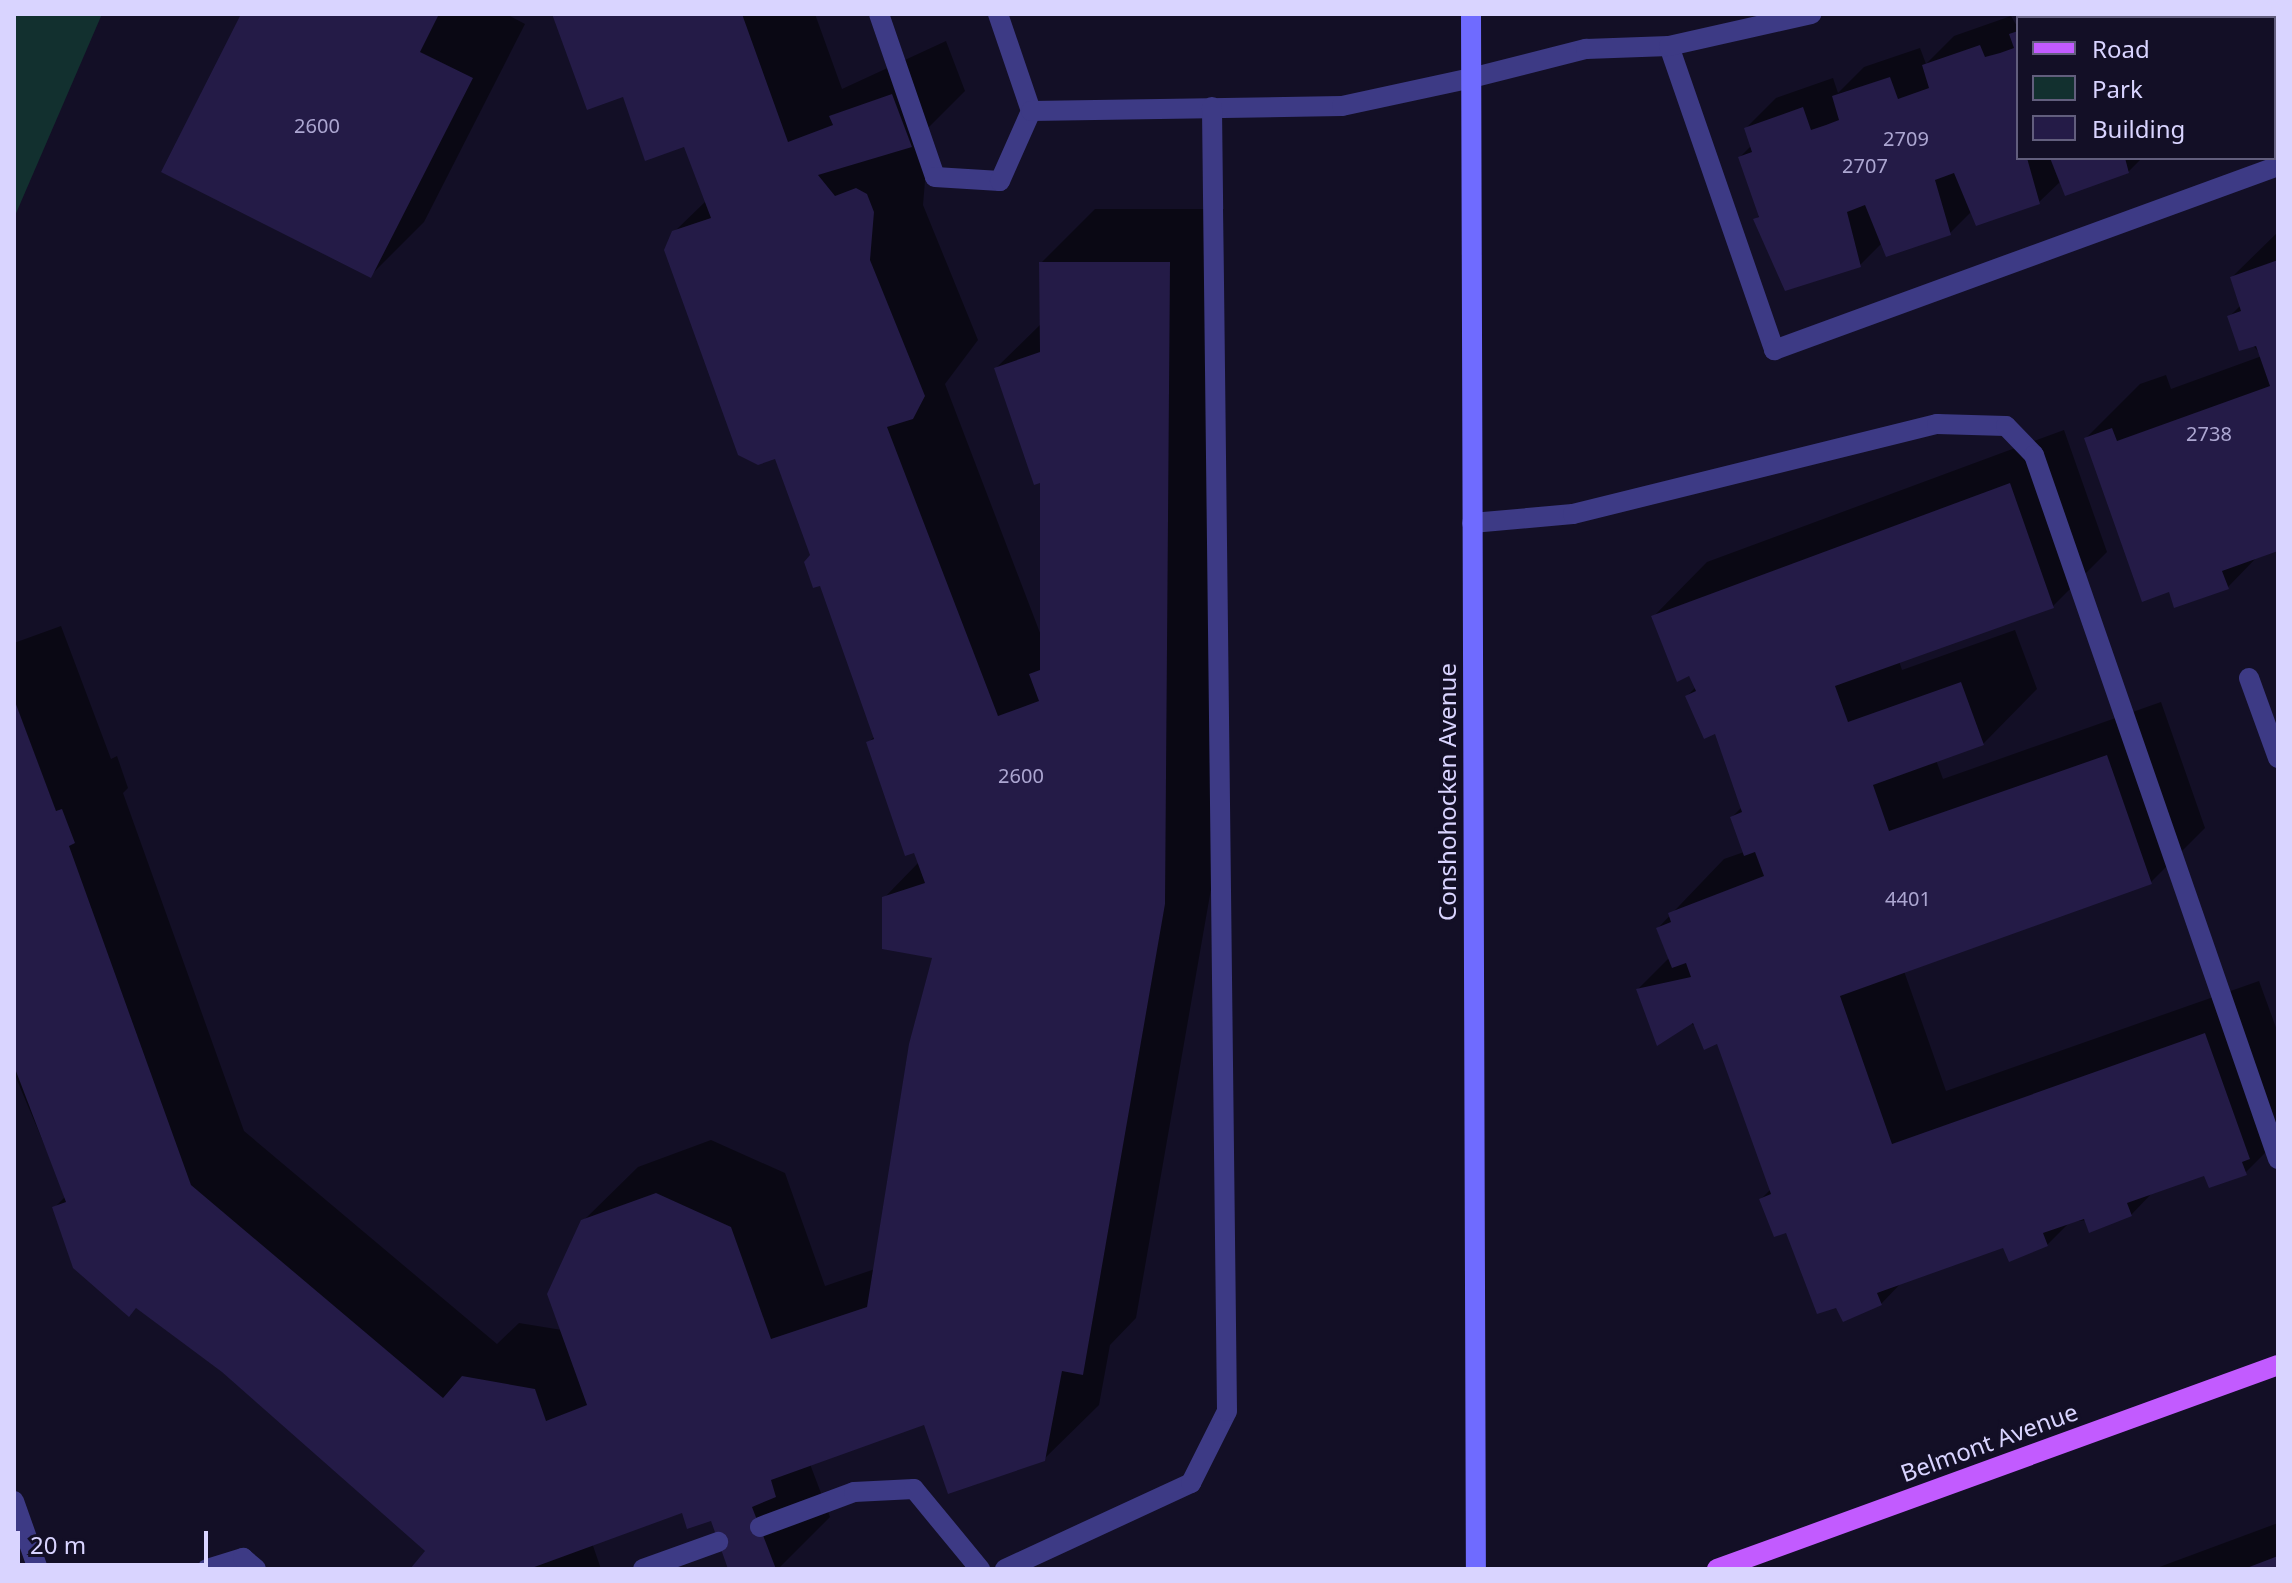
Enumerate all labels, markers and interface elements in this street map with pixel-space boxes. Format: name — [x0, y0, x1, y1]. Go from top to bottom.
legend — [2016, 16, 2276, 160]
text: Road — [2092, 32, 2150, 65]
text: Park — [2092, 72, 2143, 105]
text: Building — [2092, 112, 2185, 145]
house number: 2600 — [294, 113, 340, 137]
house number: 2709 — [1883, 126, 1929, 150]
house number: 2707 — [1842, 153, 1888, 177]
house number: 2738 — [2186, 421, 2232, 445]
street label: Conshohocken Avenue — [1433, 663, 1461, 921]
house number: 2600 — [998, 763, 1044, 787]
house number: 4401 — [1885, 886, 1931, 910]
street label: Belmont Avenue — [1897, 1397, 2081, 1487]
scale bar — [20, 1515, 212, 1565]
text: 20 m — [30, 1528, 86, 1561]

